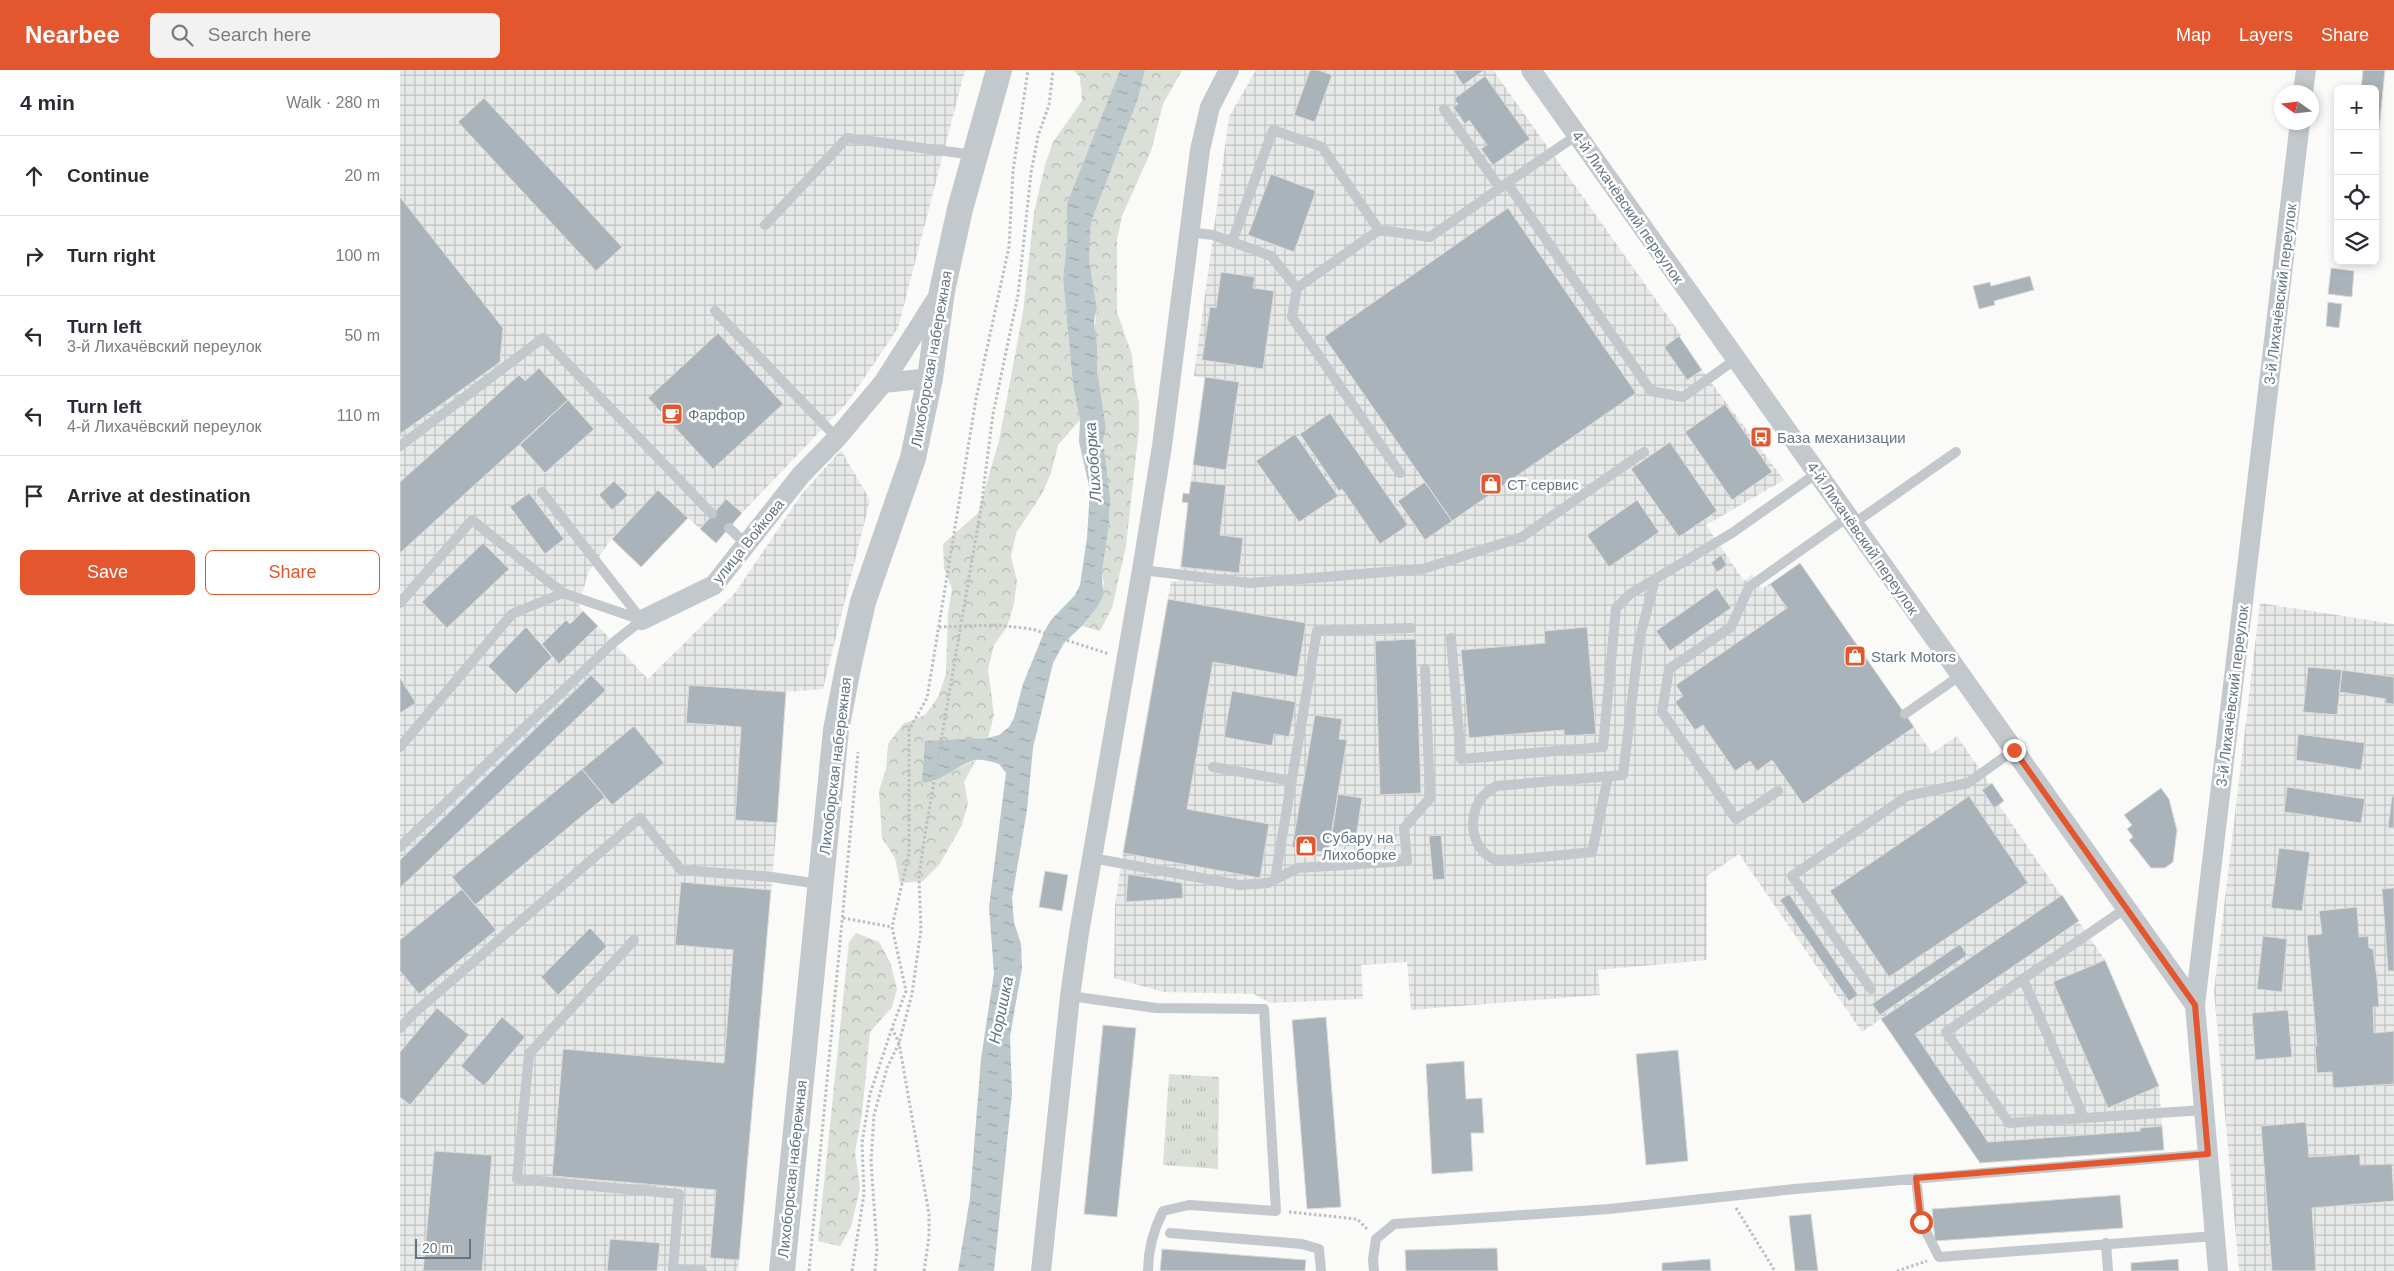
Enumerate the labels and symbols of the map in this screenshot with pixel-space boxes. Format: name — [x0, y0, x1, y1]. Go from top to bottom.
north arrow — [2274, 85, 2319, 130]
street label: 4-й Лихачёвский переулок — [1569, 127, 1688, 287]
street label: 3-й Лихачёвский переулок — [2260, 202, 2300, 386]
street label: Лихоборская набережная — [907, 269, 955, 449]
cafe icon: Фарфор — [660, 402, 684, 426]
place label: Фарфор — [688, 406, 745, 423]
water label: Лихоборка — [1082, 421, 1104, 503]
bus stop icon: База механизации — [1749, 425, 1773, 449]
place label: База механизации — [1777, 429, 1906, 446]
street label: 4-й Лихачёвский переулок — [1804, 458, 1923, 618]
shop icon: СТ сервис — [1479, 472, 1503, 496]
place label: СТ сервис — [1507, 476, 1579, 493]
street label: улица Войкова — [709, 495, 788, 587]
street label: 3-й Лихачёвский переулок — [2212, 604, 2252, 788]
shop icon: Stark Motors — [1843, 644, 1867, 668]
place label: Stark Motors — [1871, 648, 1956, 665]
street label: Лихоборская набережная — [816, 676, 854, 856]
route end — [2003, 739, 2026, 762]
place label: Субару на Лихоборке — [1322, 829, 1396, 863]
shop icon: Субару на Лихоборке — [1294, 834, 1318, 858]
water label: Норишка — [986, 975, 1016, 1045]
street label: Лихоборская набережная — [774, 1079, 810, 1259]
route start — [1910, 1211, 1933, 1234]
scale bar — [415, 1236, 471, 1259]

